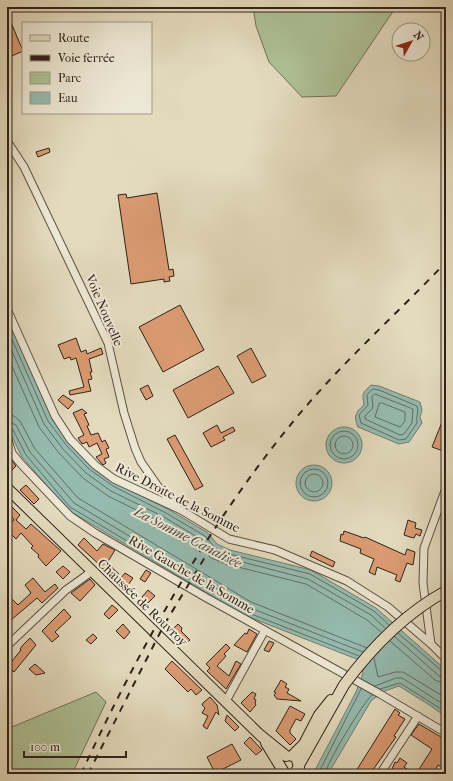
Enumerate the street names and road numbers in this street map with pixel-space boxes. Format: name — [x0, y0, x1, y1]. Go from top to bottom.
street label: Voie Nouvelle — [82, 271, 127, 349]
street label: Rive Droite de la Somme — [113, 459, 243, 536]
street label: Rive Gauche de la Somme — [126, 532, 258, 617]
street label: Chaussée de Rouvroy — [95, 556, 191, 650]

